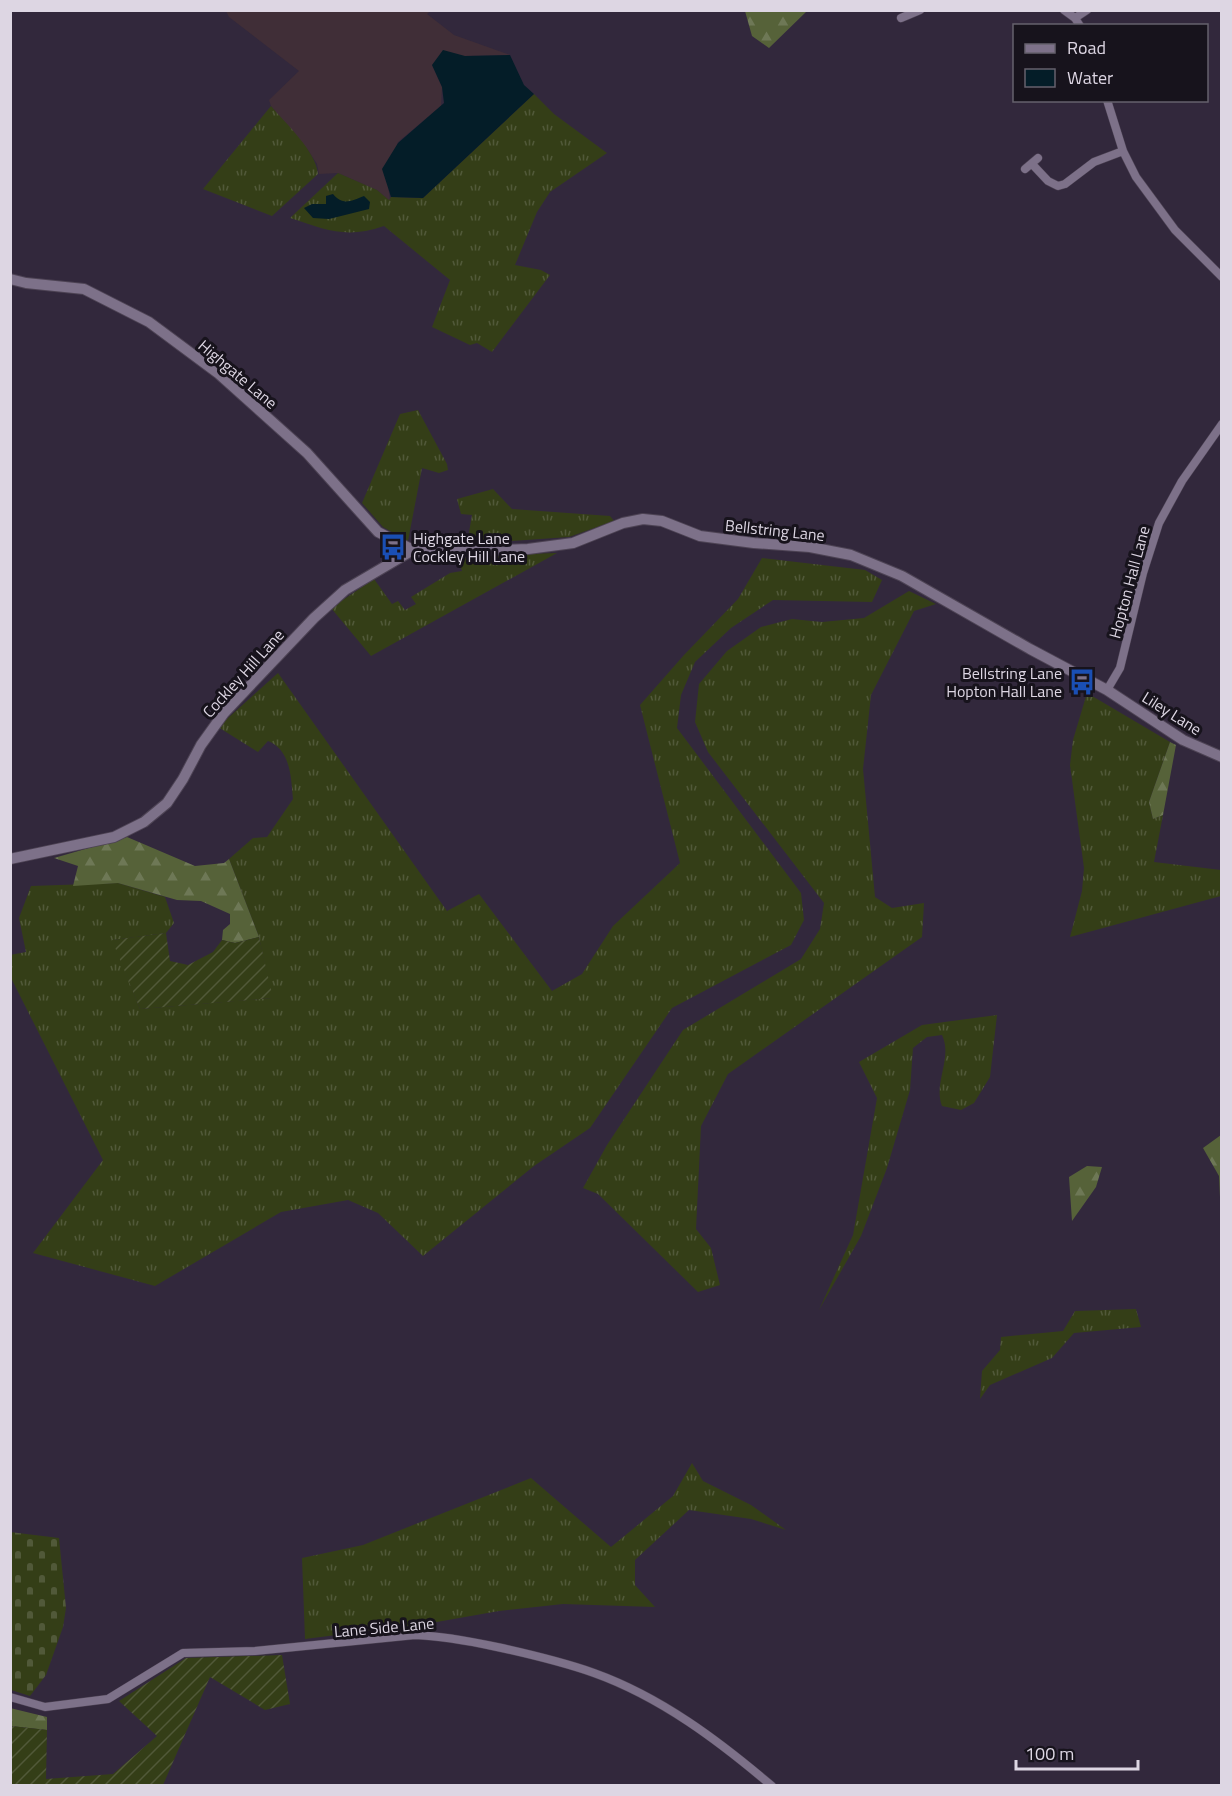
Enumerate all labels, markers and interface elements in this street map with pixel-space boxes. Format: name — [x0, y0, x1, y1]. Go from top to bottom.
legend — [1013, 24, 1208, 102]
text: Road — [1067, 34, 1106, 61]
text: Water — [1067, 64, 1113, 91]
street label: Highgate Lane — [193, 334, 283, 414]
street label: Bellstring Lane — [724, 513, 826, 547]
street label: Hopton Hall Lane — [1102, 523, 1156, 641]
place label: Highgate Lane Cockley Hill Lane — [413, 526, 525, 568]
bus stop icon: Highgate Lane Cockley Hill Lane — [378, 532, 408, 562]
street label: Cockley Hill Lane — [197, 623, 289, 723]
place label: Bellstring Lane Hopton Hall Lane — [946, 661, 1062, 703]
bus stop icon: Bellstring Lane Hopton Hall Lane — [1067, 667, 1097, 697]
street label: Liley Lane — [1137, 685, 1207, 741]
street label: Lane Side Lane — [333, 1611, 435, 1643]
scale bar — [1016, 1733, 1138, 1771]
text: 100 m — [1025, 1740, 1074, 1767]

